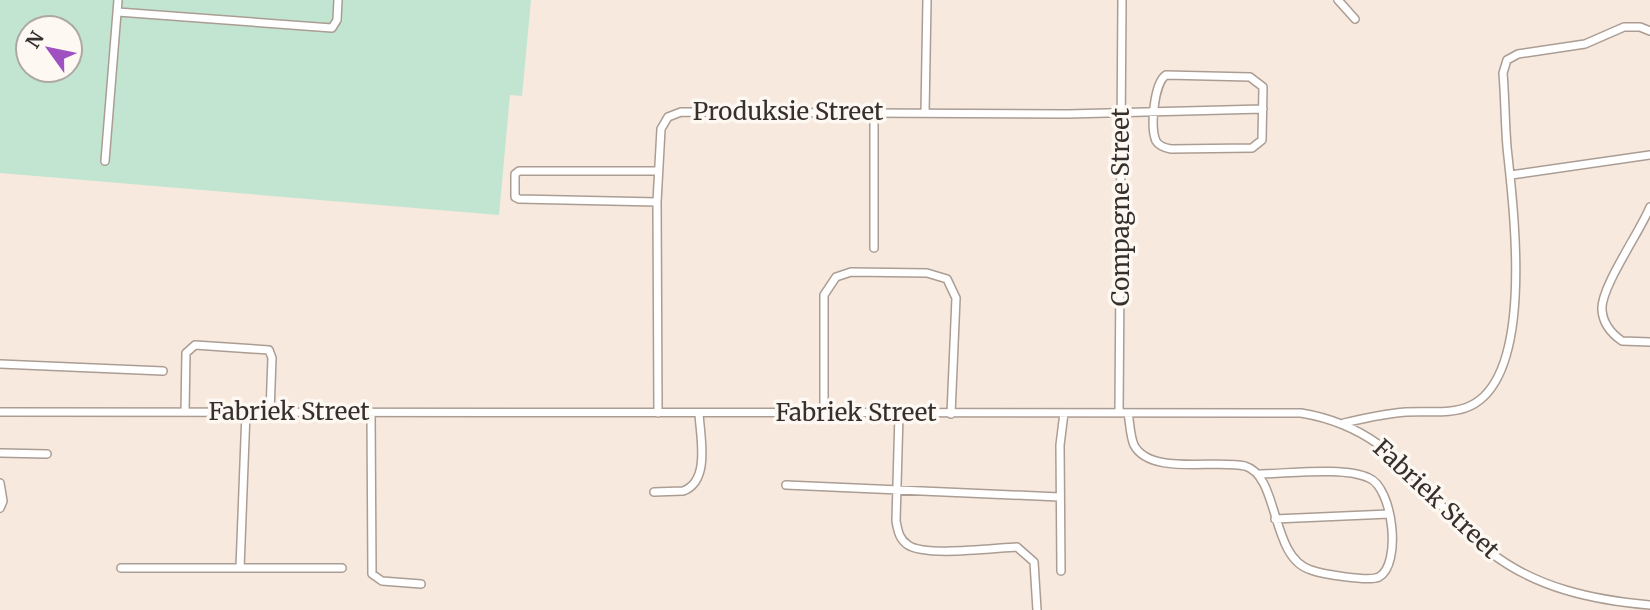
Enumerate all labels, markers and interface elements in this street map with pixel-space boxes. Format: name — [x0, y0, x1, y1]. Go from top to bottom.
north arrow — [14, 14, 84, 84]
text: N — [21, 27, 49, 53]
street label: Produksie Street — [693, 96, 884, 127]
street label: Compagne Street — [1105, 107, 1136, 306]
street label: Fabriek Street — [208, 396, 370, 427]
street label: Fabriek Street — [775, 397, 937, 428]
street label: Fabriek Street — [1367, 432, 1506, 565]

